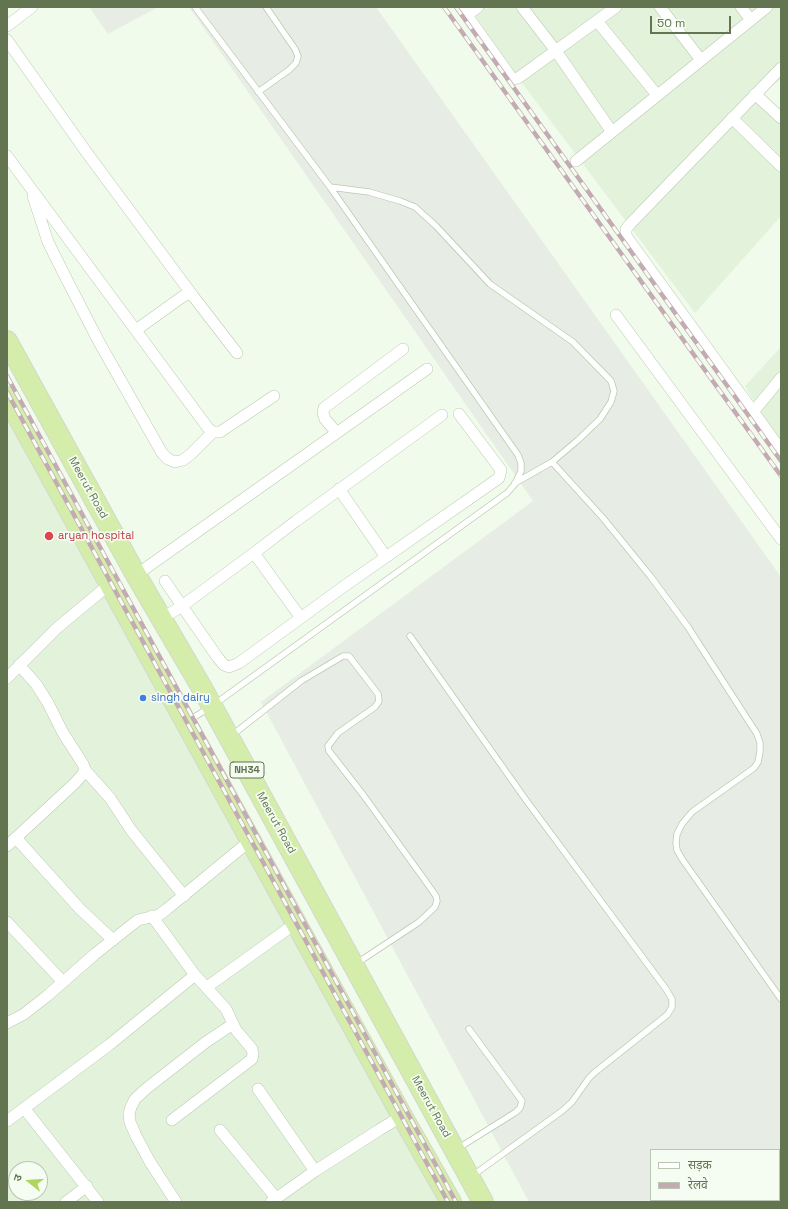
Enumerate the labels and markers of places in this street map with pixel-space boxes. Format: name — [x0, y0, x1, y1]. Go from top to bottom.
place label: aryan hospital — [58, 529, 134, 543]
marker: aryan hospital — [43, 530, 55, 542]
place label: singh dairy — [151, 691, 210, 705]
marker: singh dairy — [138, 693, 148, 703]

